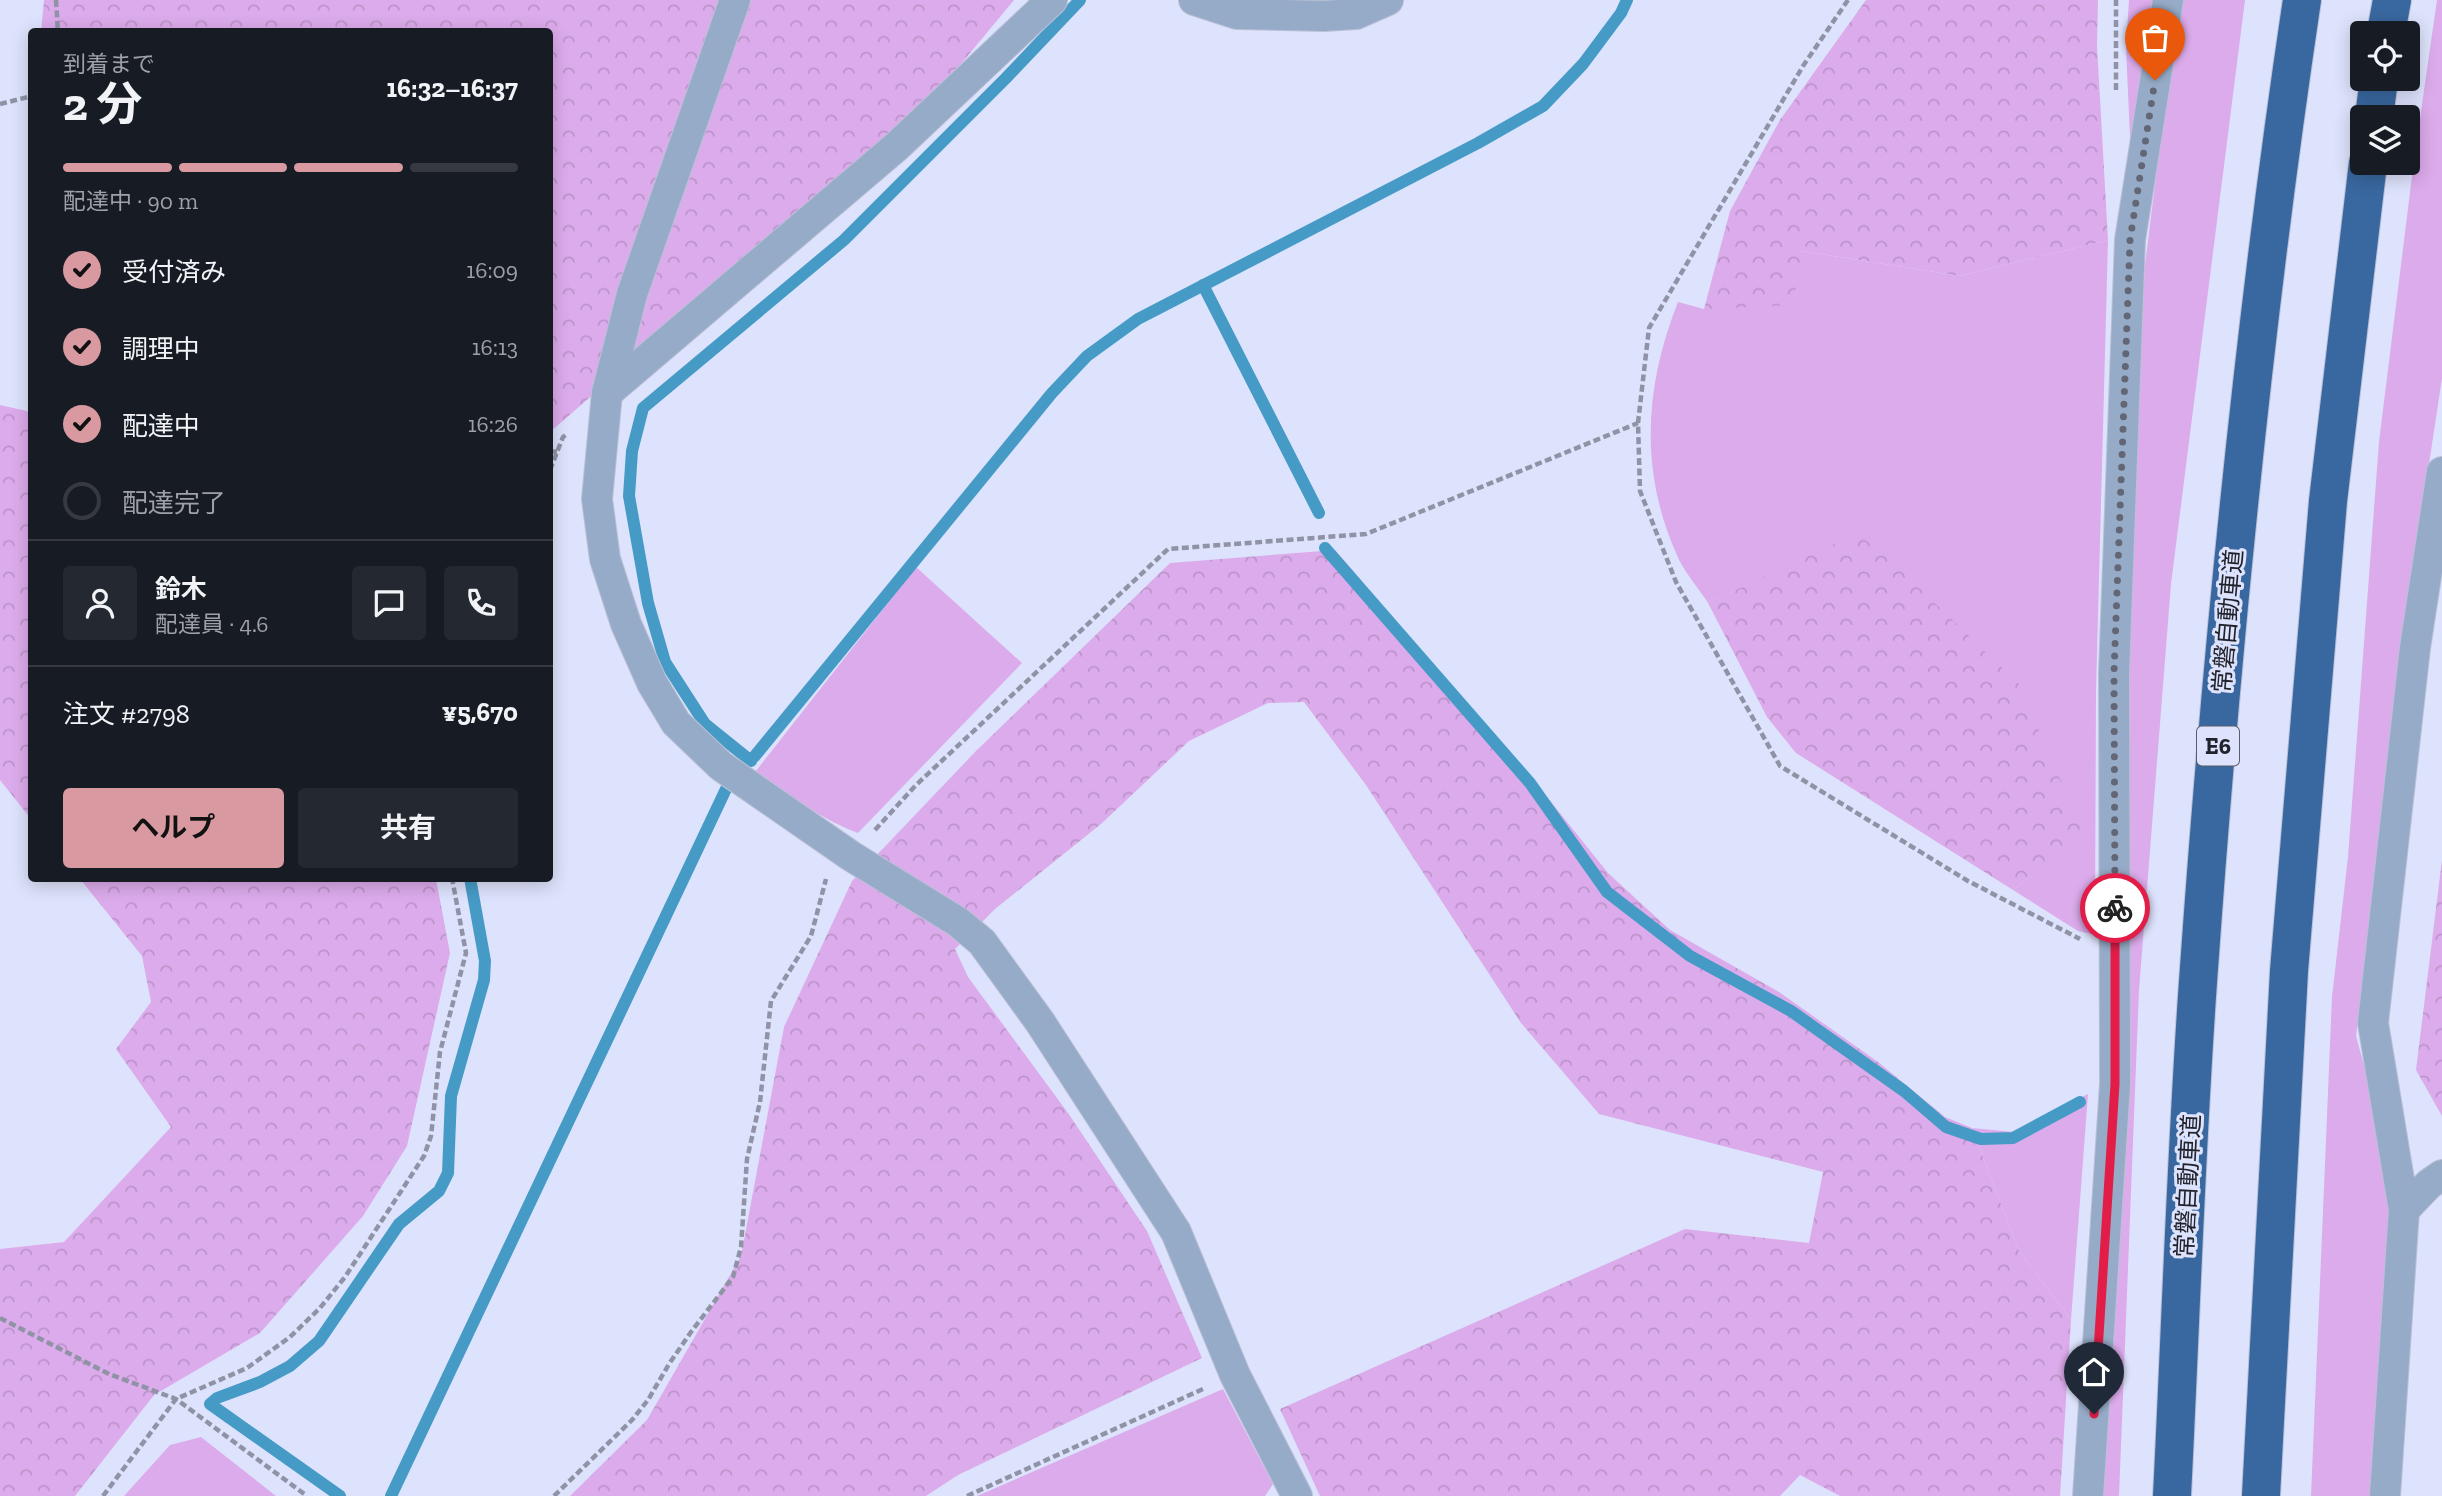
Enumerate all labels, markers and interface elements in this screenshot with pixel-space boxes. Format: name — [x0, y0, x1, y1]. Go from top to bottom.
pin — [2125, 8, 2185, 80]
icon: bag — [2136, 19, 2174, 57]
map controls — [2350, 21, 2420, 175]
button: locate — [2350, 21, 2420, 91]
text: 到着まで — [63, 50, 155, 78]
text: 16:32–16:37 — [387, 72, 518, 104]
text: 2 分 — [63, 77, 142, 132]
button: layers — [2350, 105, 2420, 175]
text: 配達中 · 90 m — [63, 187, 198, 215]
icon: check — [63, 251, 101, 289]
text: 受付済み — [122, 256, 226, 288]
text: 16:09 — [466, 256, 518, 284]
icon: check — [63, 328, 101, 366]
text: 調理中 — [122, 333, 200, 365]
text: 16:13 — [472, 333, 518, 361]
icon: check — [63, 405, 101, 443]
text: 配達中 — [122, 410, 200, 442]
text: 16:26 — [468, 410, 518, 438]
text: 配達完了 — [122, 487, 226, 519]
street label: 常磐自動車道 — [2207, 548, 2248, 694]
button: person — [63, 566, 137, 640]
button: chat — [352, 566, 426, 640]
button: phone — [444, 566, 518, 640]
text: 鈴木 — [155, 573, 207, 605]
text: 配達員 · 4.6 — [155, 610, 269, 638]
text: ¥5,670 — [442, 696, 518, 728]
text: 注文 #2798 — [63, 698, 190, 730]
road number: E6 — [2197, 726, 2239, 766]
button: ヘルプ — [63, 788, 284, 868]
button: 共有 — [298, 788, 518, 868]
courier — [2080, 873, 2150, 943]
icon: bike — [2096, 889, 2134, 927]
street label: 常磐自動車道 — [2169, 1113, 2206, 1259]
pin — [2064, 1342, 2124, 1414]
icon: home — [2075, 1353, 2113, 1391]

